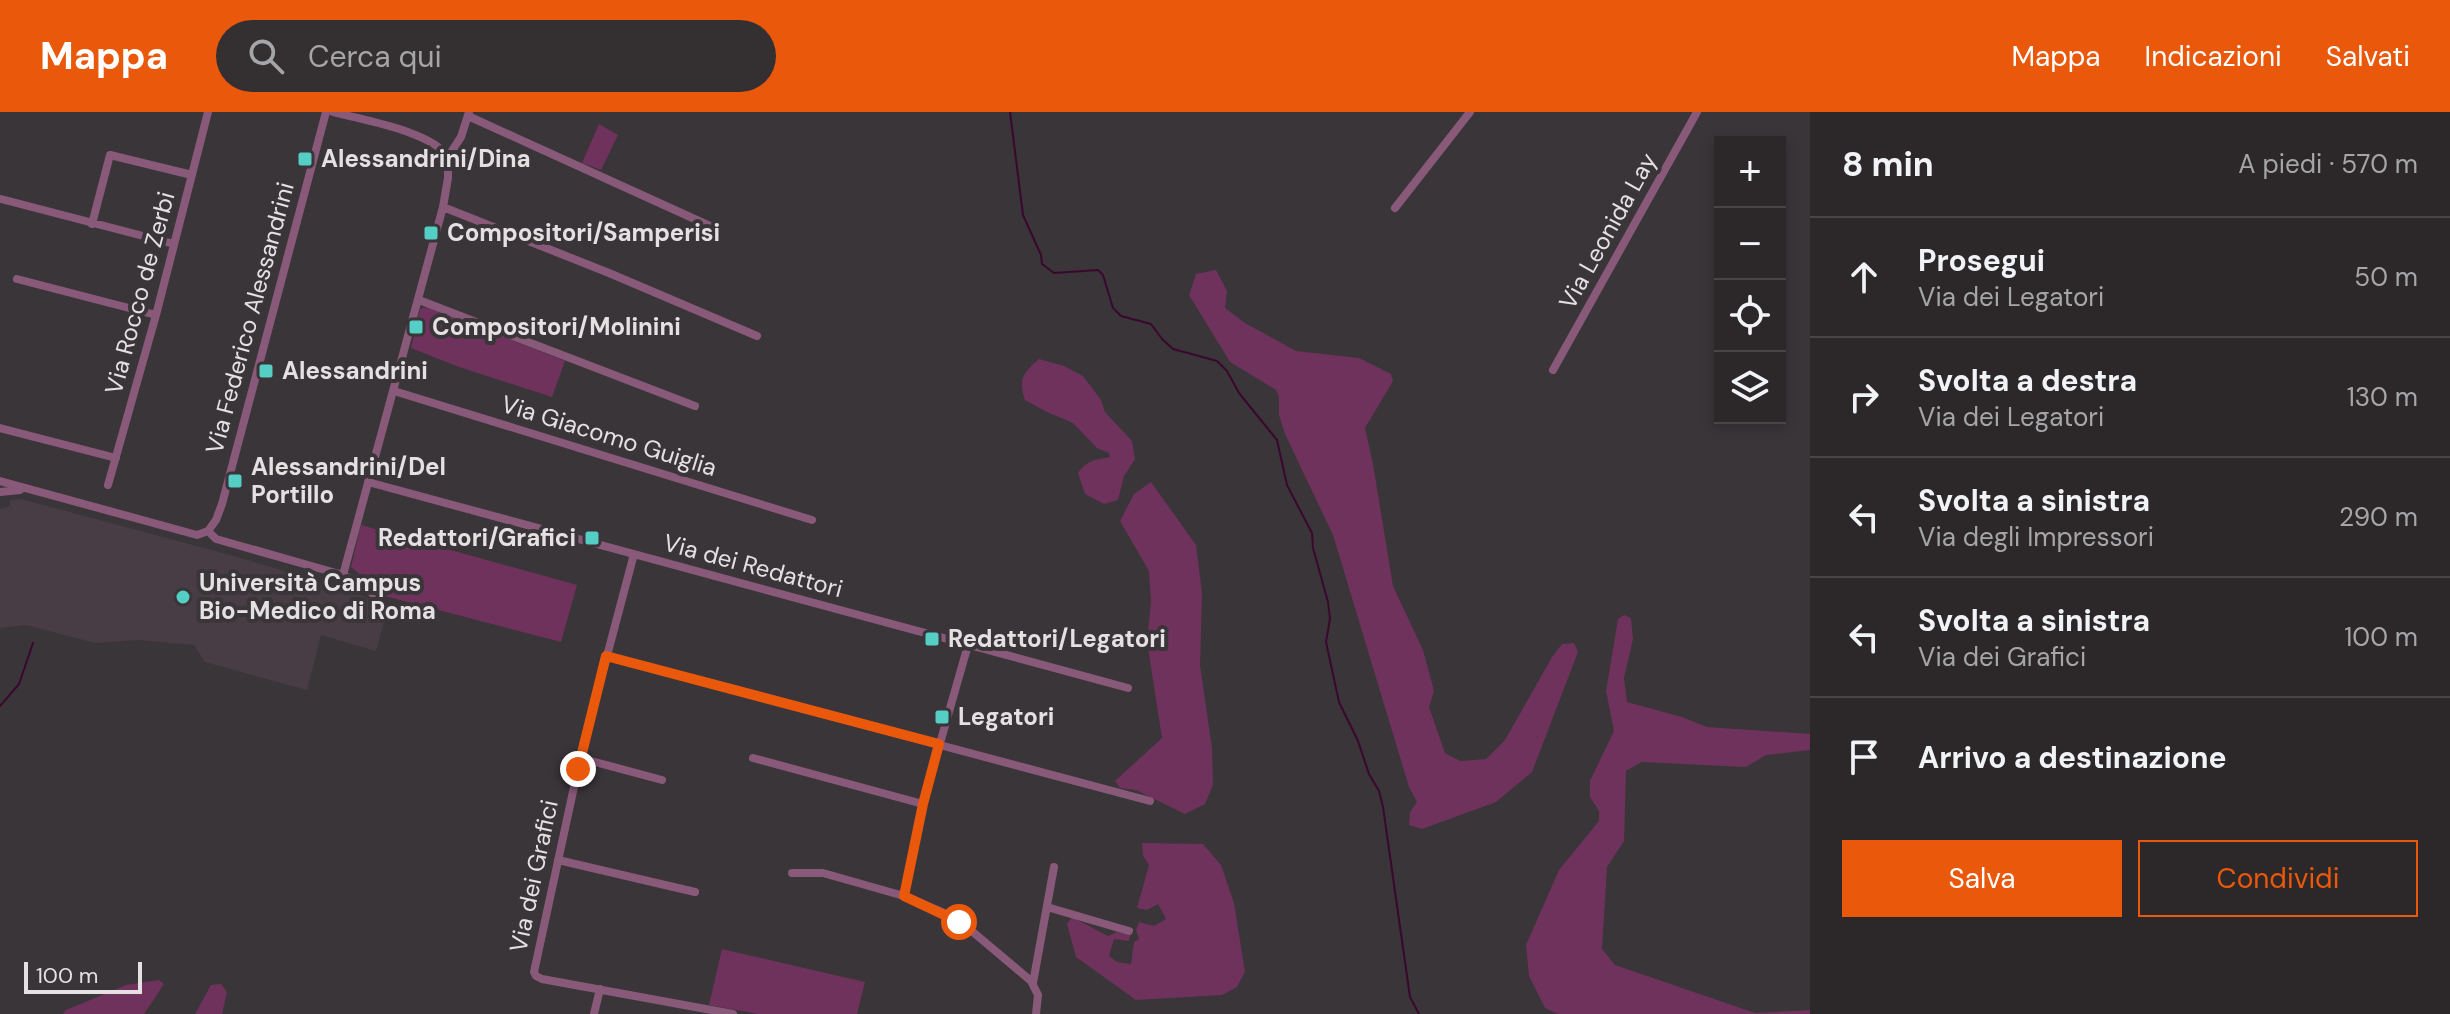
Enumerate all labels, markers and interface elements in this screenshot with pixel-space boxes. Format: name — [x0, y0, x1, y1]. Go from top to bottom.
search box — [216, 20, 776, 92]
text: Mappa — [40, 31, 168, 81]
icon: search — [244, 34, 288, 78]
text: Cerca qui — [308, 37, 442, 76]
text: Mappa — [2012, 38, 2101, 75]
text: Indicazioni — [2145, 38, 2282, 75]
text: Salvati — [2326, 38, 2410, 75]
map controls — [1714, 136, 1786, 424]
button: + — [1714, 136, 1786, 208]
text: 8 min — [1842, 142, 1934, 187]
place label: Alessandrini/Dina — [321, 143, 531, 174]
street label: Via Leonida Lay — [1552, 147, 1663, 314]
text: A piedi · 570 m — [2238, 147, 2418, 181]
marker: Alessandrini/Dina — [296, 150, 314, 168]
street label: Via Federico Alessandrini — [198, 179, 301, 457]
street label: Via Rocco de Zerbi — [98, 188, 181, 398]
button: − — [1714, 208, 1786, 280]
place label: Compositori/Samperisi — [447, 217, 720, 248]
marker: Compositori/Samperisi — [422, 224, 440, 242]
text: Prosegui — [1918, 241, 2045, 280]
icon: ahead — [1842, 255, 1886, 299]
text: 50 m — [2354, 260, 2418, 294]
button: locate — [1714, 280, 1786, 352]
text: Via dei Legatori — [1918, 280, 2104, 314]
place label: Compositori/Molinini — [432, 311, 681, 342]
marker: Compositori/Molinini — [407, 318, 425, 336]
button: layers — [1714, 352, 1786, 424]
place label: Alessandrini — [282, 355, 428, 386]
text: Svolta a destra — [1918, 361, 2137, 400]
marker: Alessandrini — [257, 362, 275, 380]
icon: right — [1842, 375, 1886, 419]
text: 130 m — [2347, 380, 2418, 414]
street label: Via Giacomo Guiglia — [498, 388, 721, 483]
text: Via dei Legatori — [1918, 400, 2104, 434]
place label: Alessandrini/Del Portillo — [251, 451, 446, 510]
marker: Alessandrini/Del Portillo — [226, 472, 244, 490]
text: Svolta a sinistra — [1918, 481, 2150, 520]
icon: left — [1842, 495, 1886, 539]
text: 290 m — [2339, 500, 2418, 534]
text: Via degli Impressori — [1918, 520, 2154, 554]
place label: Redattori/Grafici — [378, 522, 576, 553]
street label: Via dei Redattori — [660, 527, 846, 604]
marker: Redattori/Grafici — [583, 529, 601, 547]
place label: Università Campus Bio-Medico di Roma — [199, 567, 436, 626]
marker: Università Campus Bio-Medico di Roma — [174, 588, 192, 606]
text: Svolta a sinistra — [1918, 601, 2150, 640]
icon: left — [1842, 615, 1886, 659]
text: 100 m — [2344, 620, 2418, 654]
place label: Redattori/Legatori — [948, 623, 1166, 654]
marker: Redattori/Legatori — [923, 630, 941, 648]
text: Via dei Grafici — [1918, 640, 2086, 674]
place label: Legatori — [958, 701, 1054, 732]
marker: Legatori — [933, 708, 951, 726]
icon: arrive — [1842, 735, 1886, 779]
text: Arrivo a destinazione — [1918, 738, 2227, 777]
route end — [560, 751, 596, 787]
street label: Via dei Grafici — [502, 797, 565, 955]
button: Salva — [1842, 840, 2122, 917]
button: Condividi — [2138, 840, 2418, 917]
route start — [941, 904, 977, 940]
scale bar — [24, 958, 142, 994]
text: 100 m — [36, 961, 98, 990]

